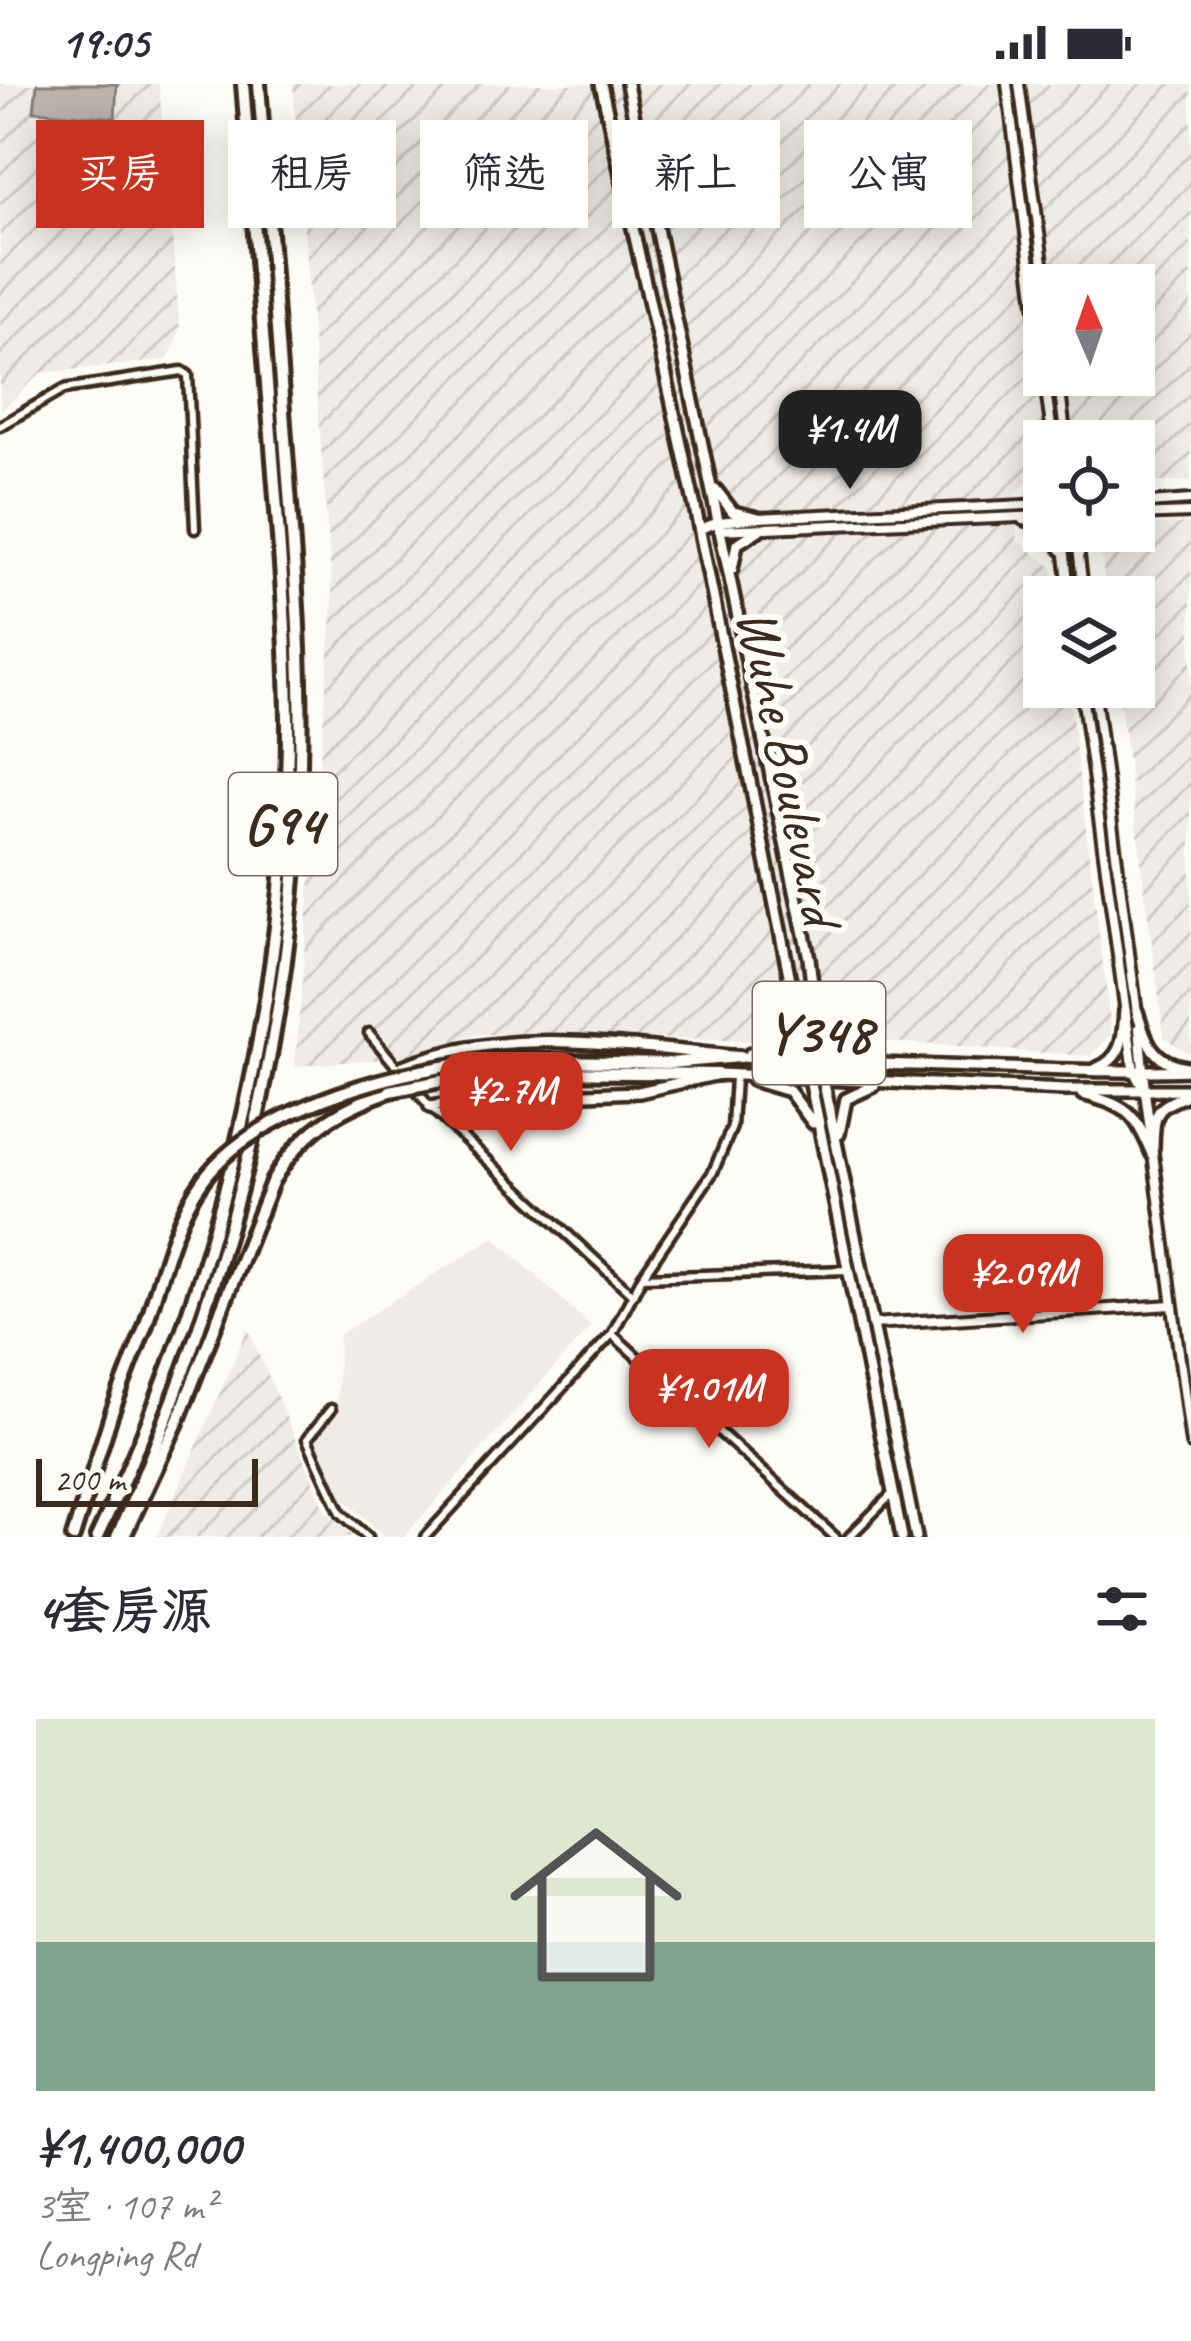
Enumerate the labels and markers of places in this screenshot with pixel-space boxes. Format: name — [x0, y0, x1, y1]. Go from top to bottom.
pin: ¥1.4M — [766, 390, 934, 492]
pin: ¥2.7M — [427, 1052, 595, 1154]
pin: ¥2.09M — [925, 1234, 1121, 1336]
pin: ¥1.01M — [611, 1349, 807, 1451]

